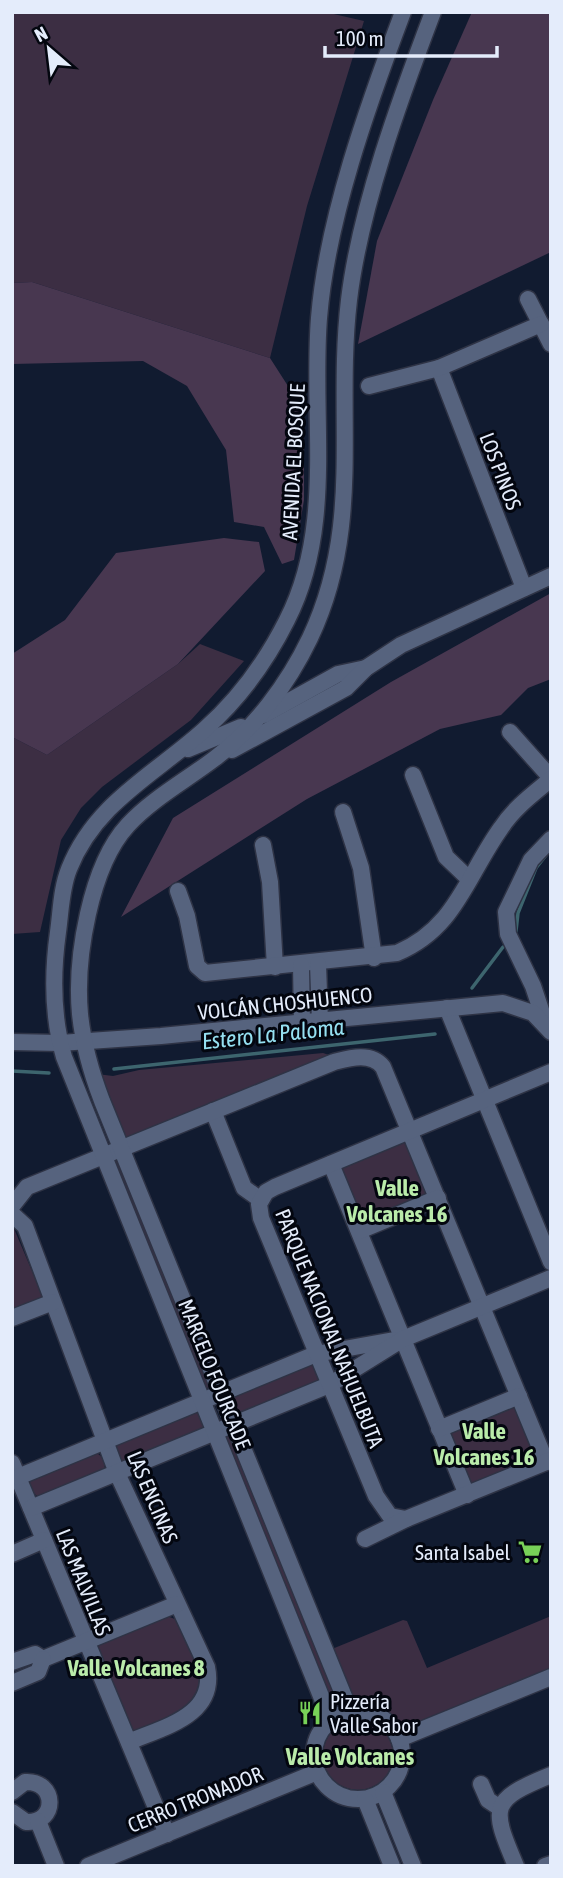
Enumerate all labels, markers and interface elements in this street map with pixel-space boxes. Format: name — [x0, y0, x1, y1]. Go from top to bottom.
north arrow — [14, 14, 84, 84]
scale bar — [325, 14, 496, 58]
text: N — [31, 22, 51, 46]
text: 100 m — [336, 26, 384, 50]
street label: AVENIDA EL BOSQUE — [277, 383, 309, 541]
street label: LOS PINOS — [475, 429, 527, 513]
street label: VOLCÁN CHOSHUENCO — [197, 982, 373, 1024]
water label: Estero La Paloma — [200, 1014, 346, 1054]
district label: Valle Volcanes 16 — [346, 1175, 448, 1227]
street label: PARQUE NACIONAL NAHUELBUTA — [271, 1205, 389, 1452]
street label: MARCELO FOURCADE — [174, 1295, 256, 1453]
district label: Valle Volcanes 16 — [433, 1418, 535, 1470]
street label: LAS ENCINAS — [123, 1447, 183, 1547]
street label: LAS MALVILLAS — [52, 1525, 116, 1639]
supermarket icon: Santa Isabel — [516, 1538, 544, 1566]
place label: Santa Isabel — [415, 1540, 510, 1564]
district label: Valle Volcanes 8 — [67, 1655, 205, 1681]
place label: Pizzería Valle Sabor — [330, 1689, 418, 1737]
restaurant icon: Pizzería Valle Sabor — [296, 1699, 324, 1727]
district label: Valle Volcanes — [285, 1743, 415, 1770]
street label: CERRO TRONADOR — [124, 1761, 266, 1837]

